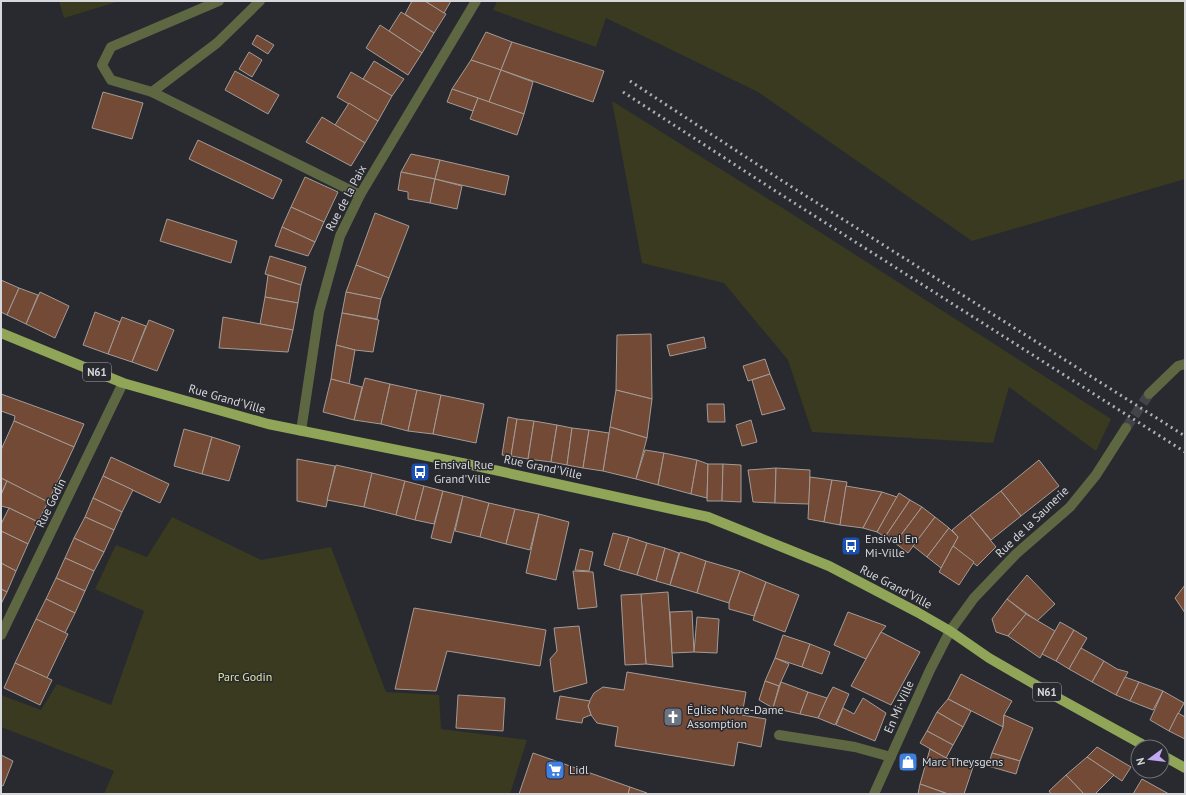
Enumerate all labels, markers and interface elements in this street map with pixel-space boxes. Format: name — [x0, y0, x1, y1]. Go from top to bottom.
street label: Rue de la Paix — [322, 162, 369, 233]
road number: N61 — [83, 363, 111, 381]
street label: Rue Grand'Ville — [187, 380, 267, 417]
street label: Rue Grand'Ville — [503, 451, 584, 482]
place label: Ensival Rue Grand'Ville — [434, 457, 493, 486]
bus stop icon: Ensival Rue Grand'Ville — [409, 461, 431, 483]
street label: Rue Godin — [32, 476, 69, 530]
street label: Rue de la Saunerie — [992, 483, 1071, 560]
place label: Ensival En Mi-Ville — [865, 531, 918, 560]
bus stop icon: Ensival En Mi-Ville — [840, 535, 862, 557]
street label: Rue Grand'Ville — [858, 561, 935, 612]
park label: Parc Godin — [218, 669, 272, 684]
street label: En Mi-Ville — [880, 678, 917, 735]
road number: N61 — [1033, 683, 1061, 701]
place label: Église Notre-Dame Assomption — [687, 702, 784, 731]
church icon: Église Notre-Dame Assomption — [662, 706, 684, 728]
north arrow — [1130, 739, 1170, 779]
shop icon: Marc Theysgens — [897, 751, 919, 773]
place label: Marc Theysgens — [922, 754, 1003, 769]
text: N — [1133, 756, 1148, 767]
supermarket icon: Lidl — [544, 759, 566, 781]
place label: Lidl — [569, 762, 589, 777]

